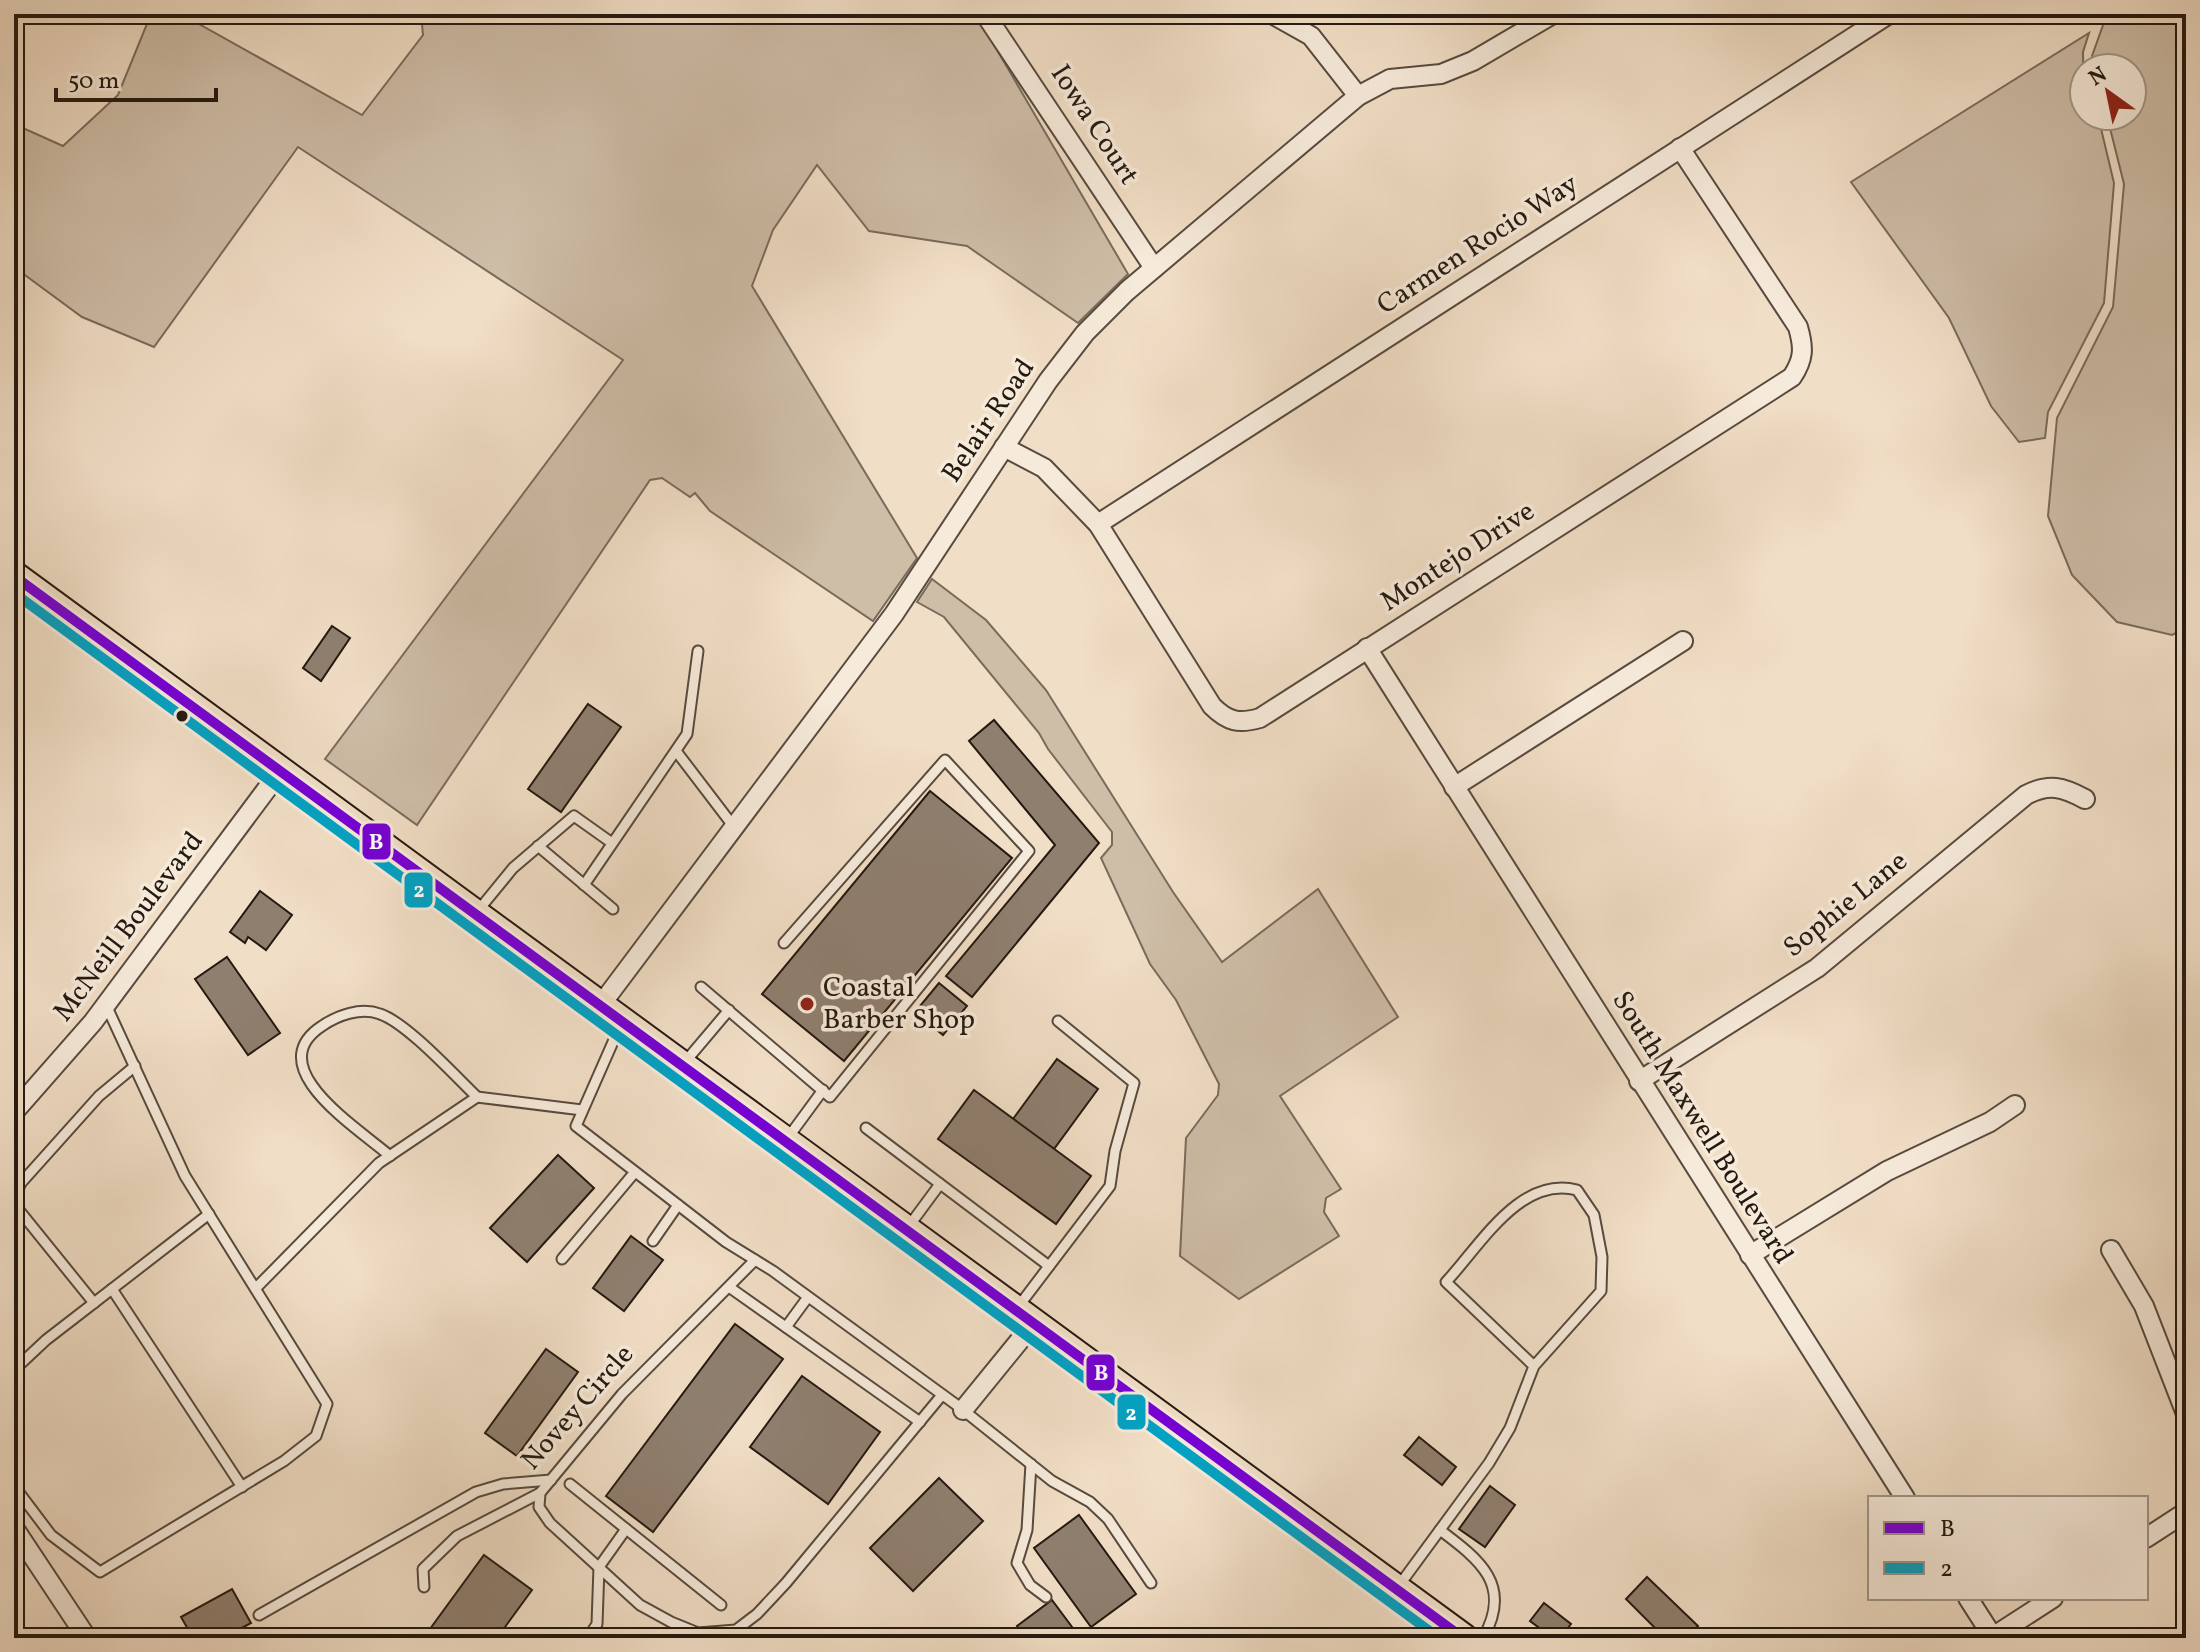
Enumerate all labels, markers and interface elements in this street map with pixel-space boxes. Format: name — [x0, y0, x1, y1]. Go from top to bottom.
scale bar — [56, 52, 216, 102]
north arrow — [2068, 52, 2148, 132]
street label: Iowa Court — [1041, 57, 1147, 193]
text: N — [2083, 60, 2114, 95]
text: 50 m — [68, 65, 120, 99]
street label: Carmen Rocio Way — [1370, 165, 1586, 325]
street label: Belair Road — [933, 351, 1045, 491]
street label: Montejo Drive — [1373, 493, 1543, 621]
unlabelled marker — [174, 708, 190, 724]
line badge: B — [361, 822, 392, 861]
street label: McNeill Boulevard — [45, 824, 213, 1030]
text: B — [369, 828, 383, 859]
street label: Sophie Lane — [1776, 843, 1916, 967]
line badge: 2 — [403, 871, 434, 909]
text: 2 — [413, 876, 425, 907]
place label: Coastal Barber Shop — [823, 969, 975, 1040]
street label: South Maxwell Boulevard — [1602, 984, 1802, 1272]
marker: Coastal Barber Shop — [798, 995, 816, 1013]
street label: Novey Circle — [513, 1337, 643, 1479]
line badge: B — [1085, 1353, 1116, 1392]
text: B — [1094, 1359, 1108, 1390]
line badge: 2 — [1116, 1393, 1147, 1431]
text: 2 — [1125, 1399, 1137, 1430]
legend — [1868, 1496, 2148, 1600]
text: B — [1940, 1513, 1955, 1547]
text: 2 — [1940, 1553, 1953, 1587]

